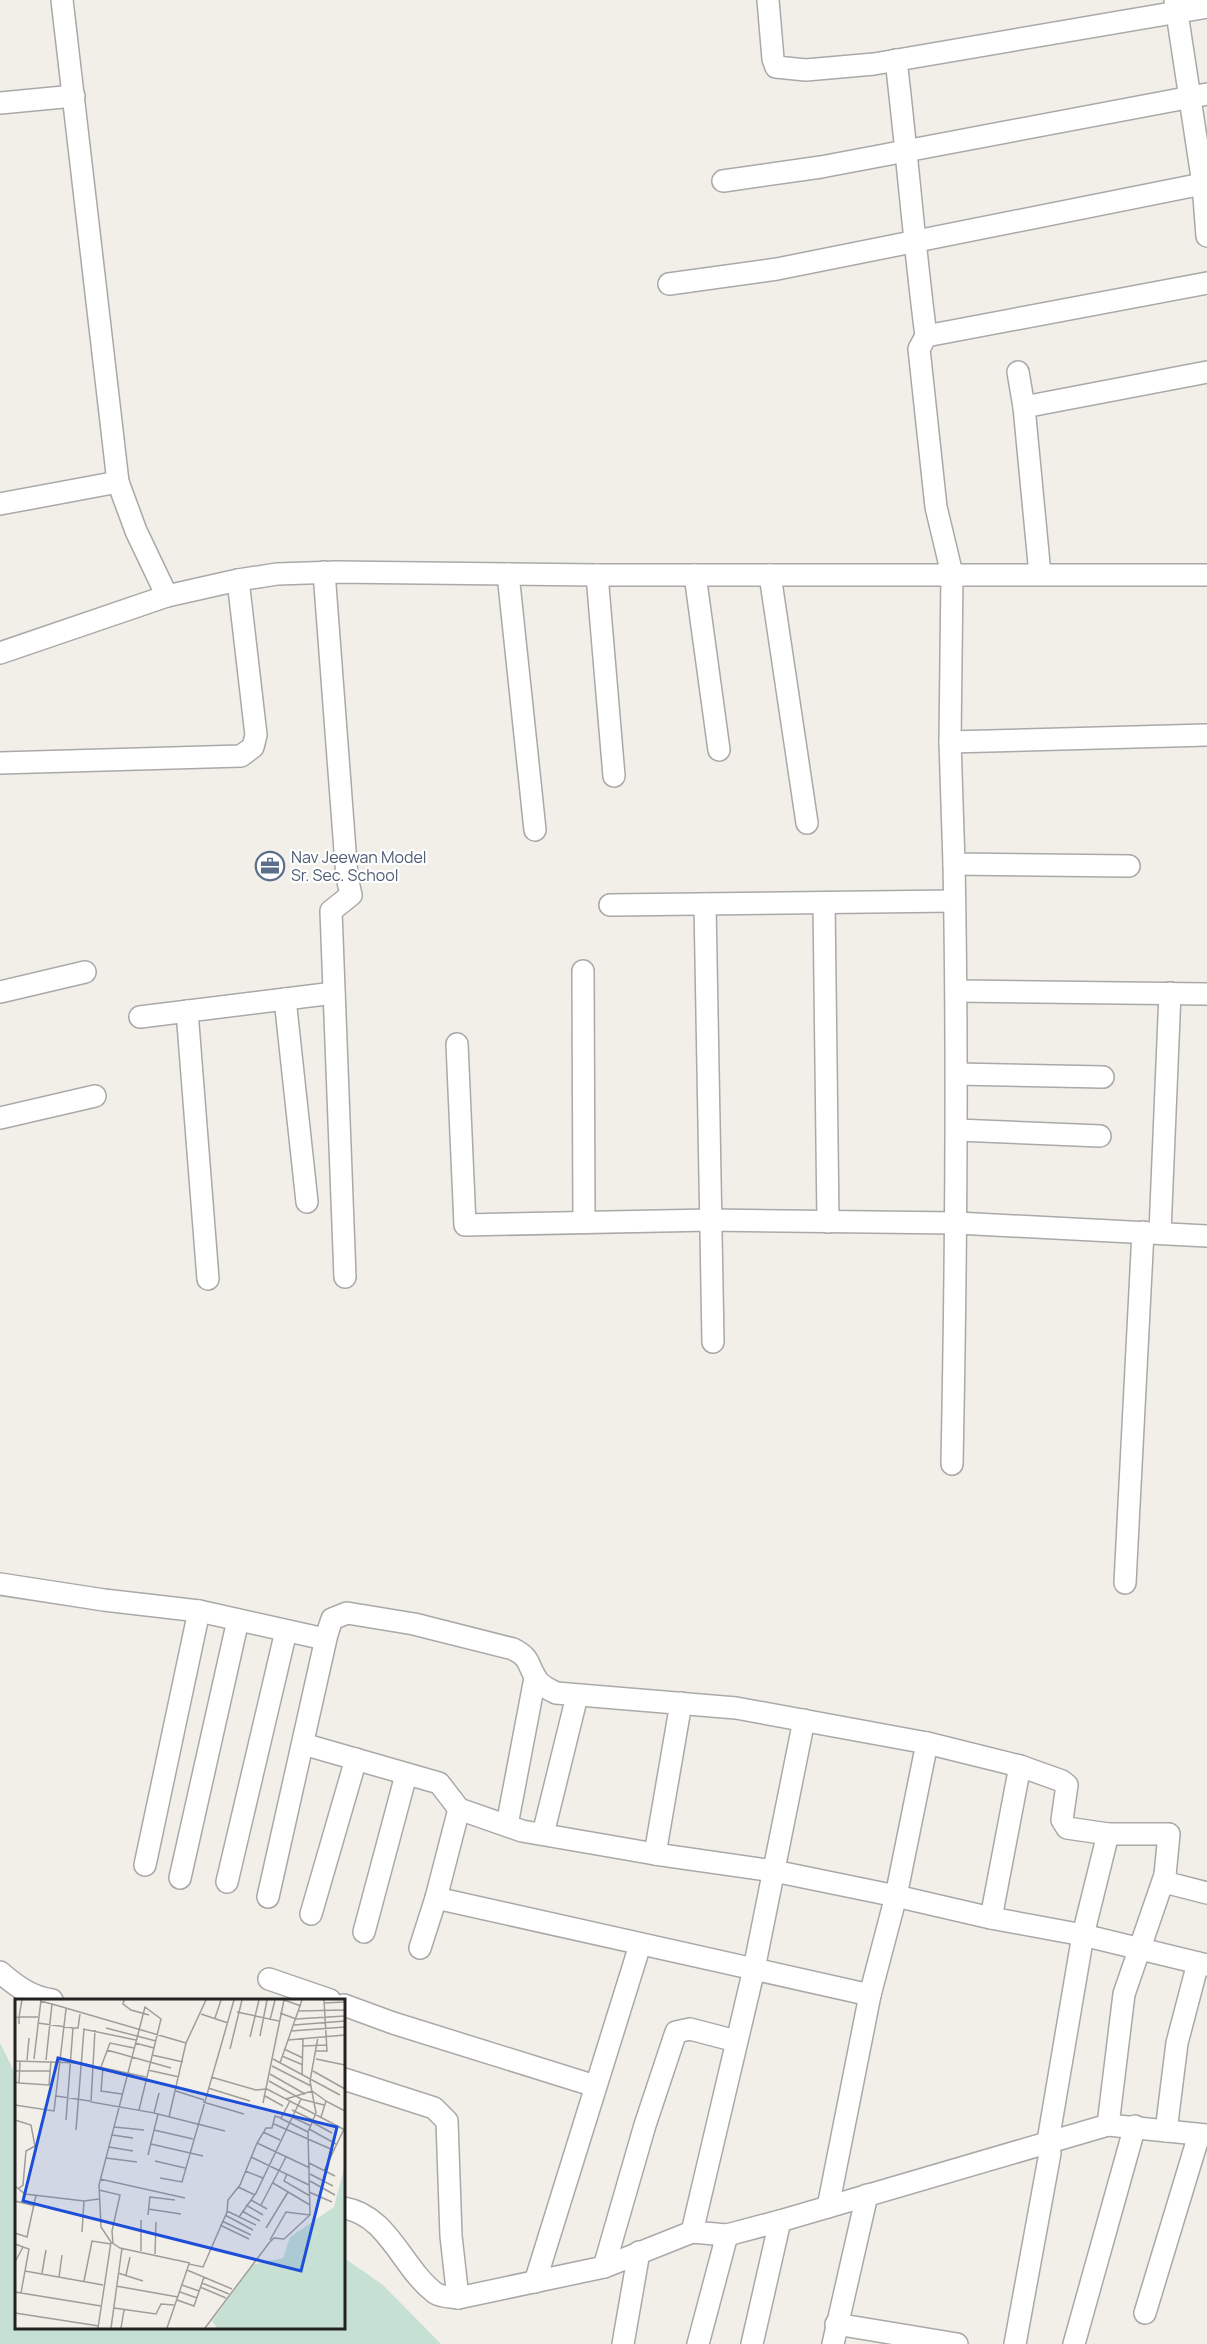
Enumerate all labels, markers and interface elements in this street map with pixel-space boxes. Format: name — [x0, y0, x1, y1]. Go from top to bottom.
place label: Nav Jeewan Model Sr. Sec. School — [291, 846, 427, 886]
office icon: Nav Jeewan Model Sr. Sec. School — [254, 850, 286, 882]
inset map — [15, 1999, 345, 2329]

